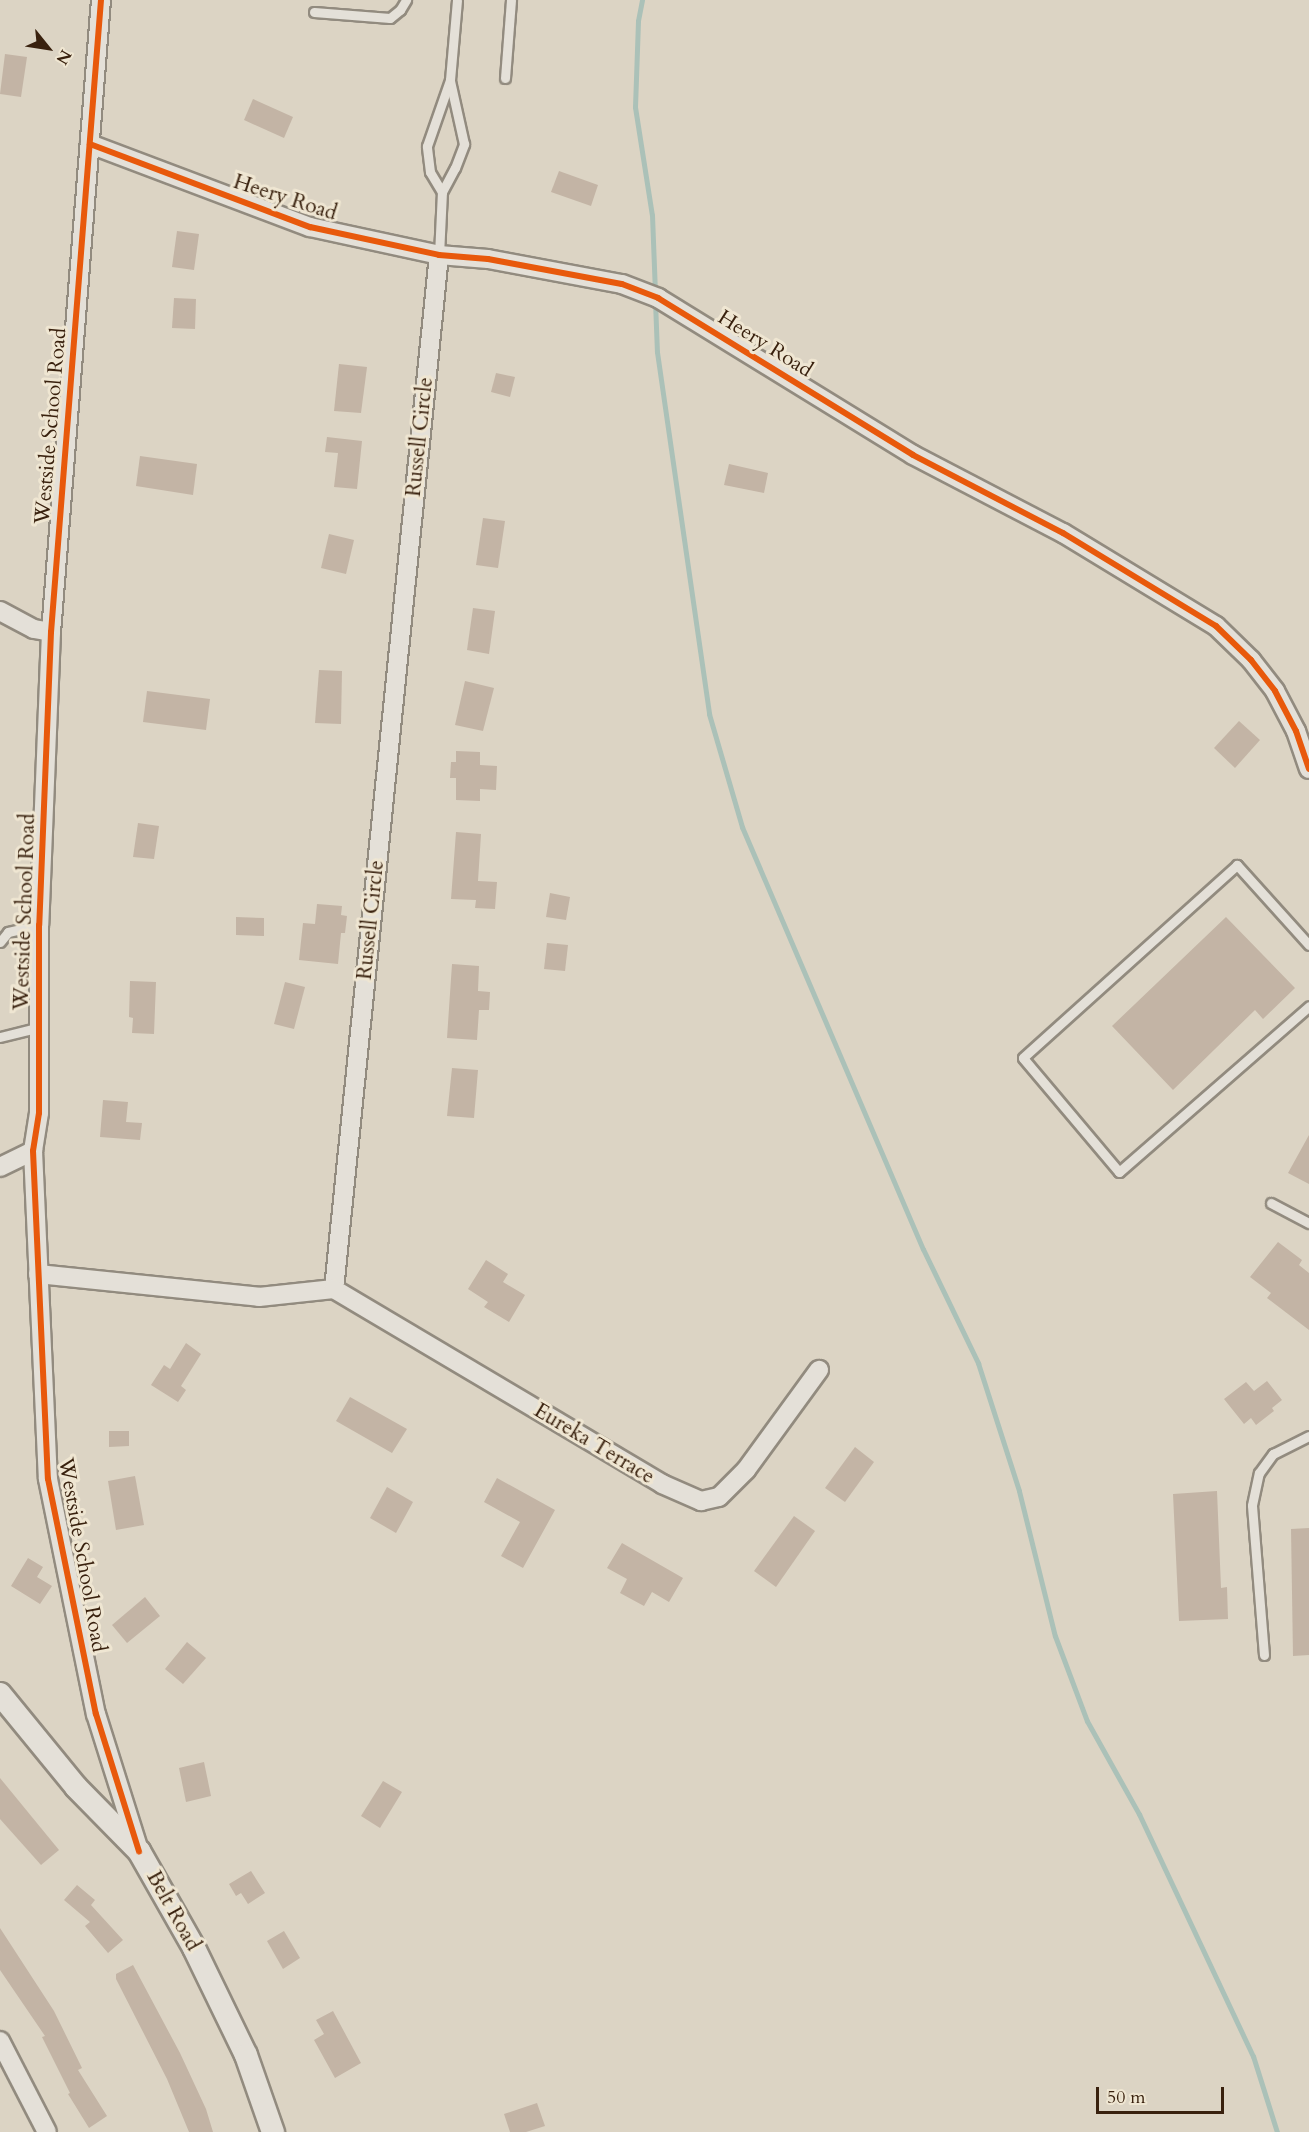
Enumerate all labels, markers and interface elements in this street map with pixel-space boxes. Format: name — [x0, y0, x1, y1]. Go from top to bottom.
north arrow — [18, 18, 78, 78]
text: N — [51, 45, 77, 69]
street label: Heery Road — [230, 169, 340, 227]
street label: Heery Road — [713, 305, 817, 383]
street label: Westside School Road — [30, 327, 72, 525]
street label: Russell Circle — [401, 376, 439, 498]
street label: Westside School Road — [9, 813, 41, 1011]
street label: Russell Circle — [352, 859, 390, 981]
street label: Eureka Terrace — [529, 1398, 659, 1490]
street label: Westside School Road — [52, 1456, 112, 1654]
street label: Belt Road — [141, 1867, 205, 1955]
scale bar — [1099, 2075, 1226, 2113]
text: 50 m — [1107, 2085, 1146, 2110]

